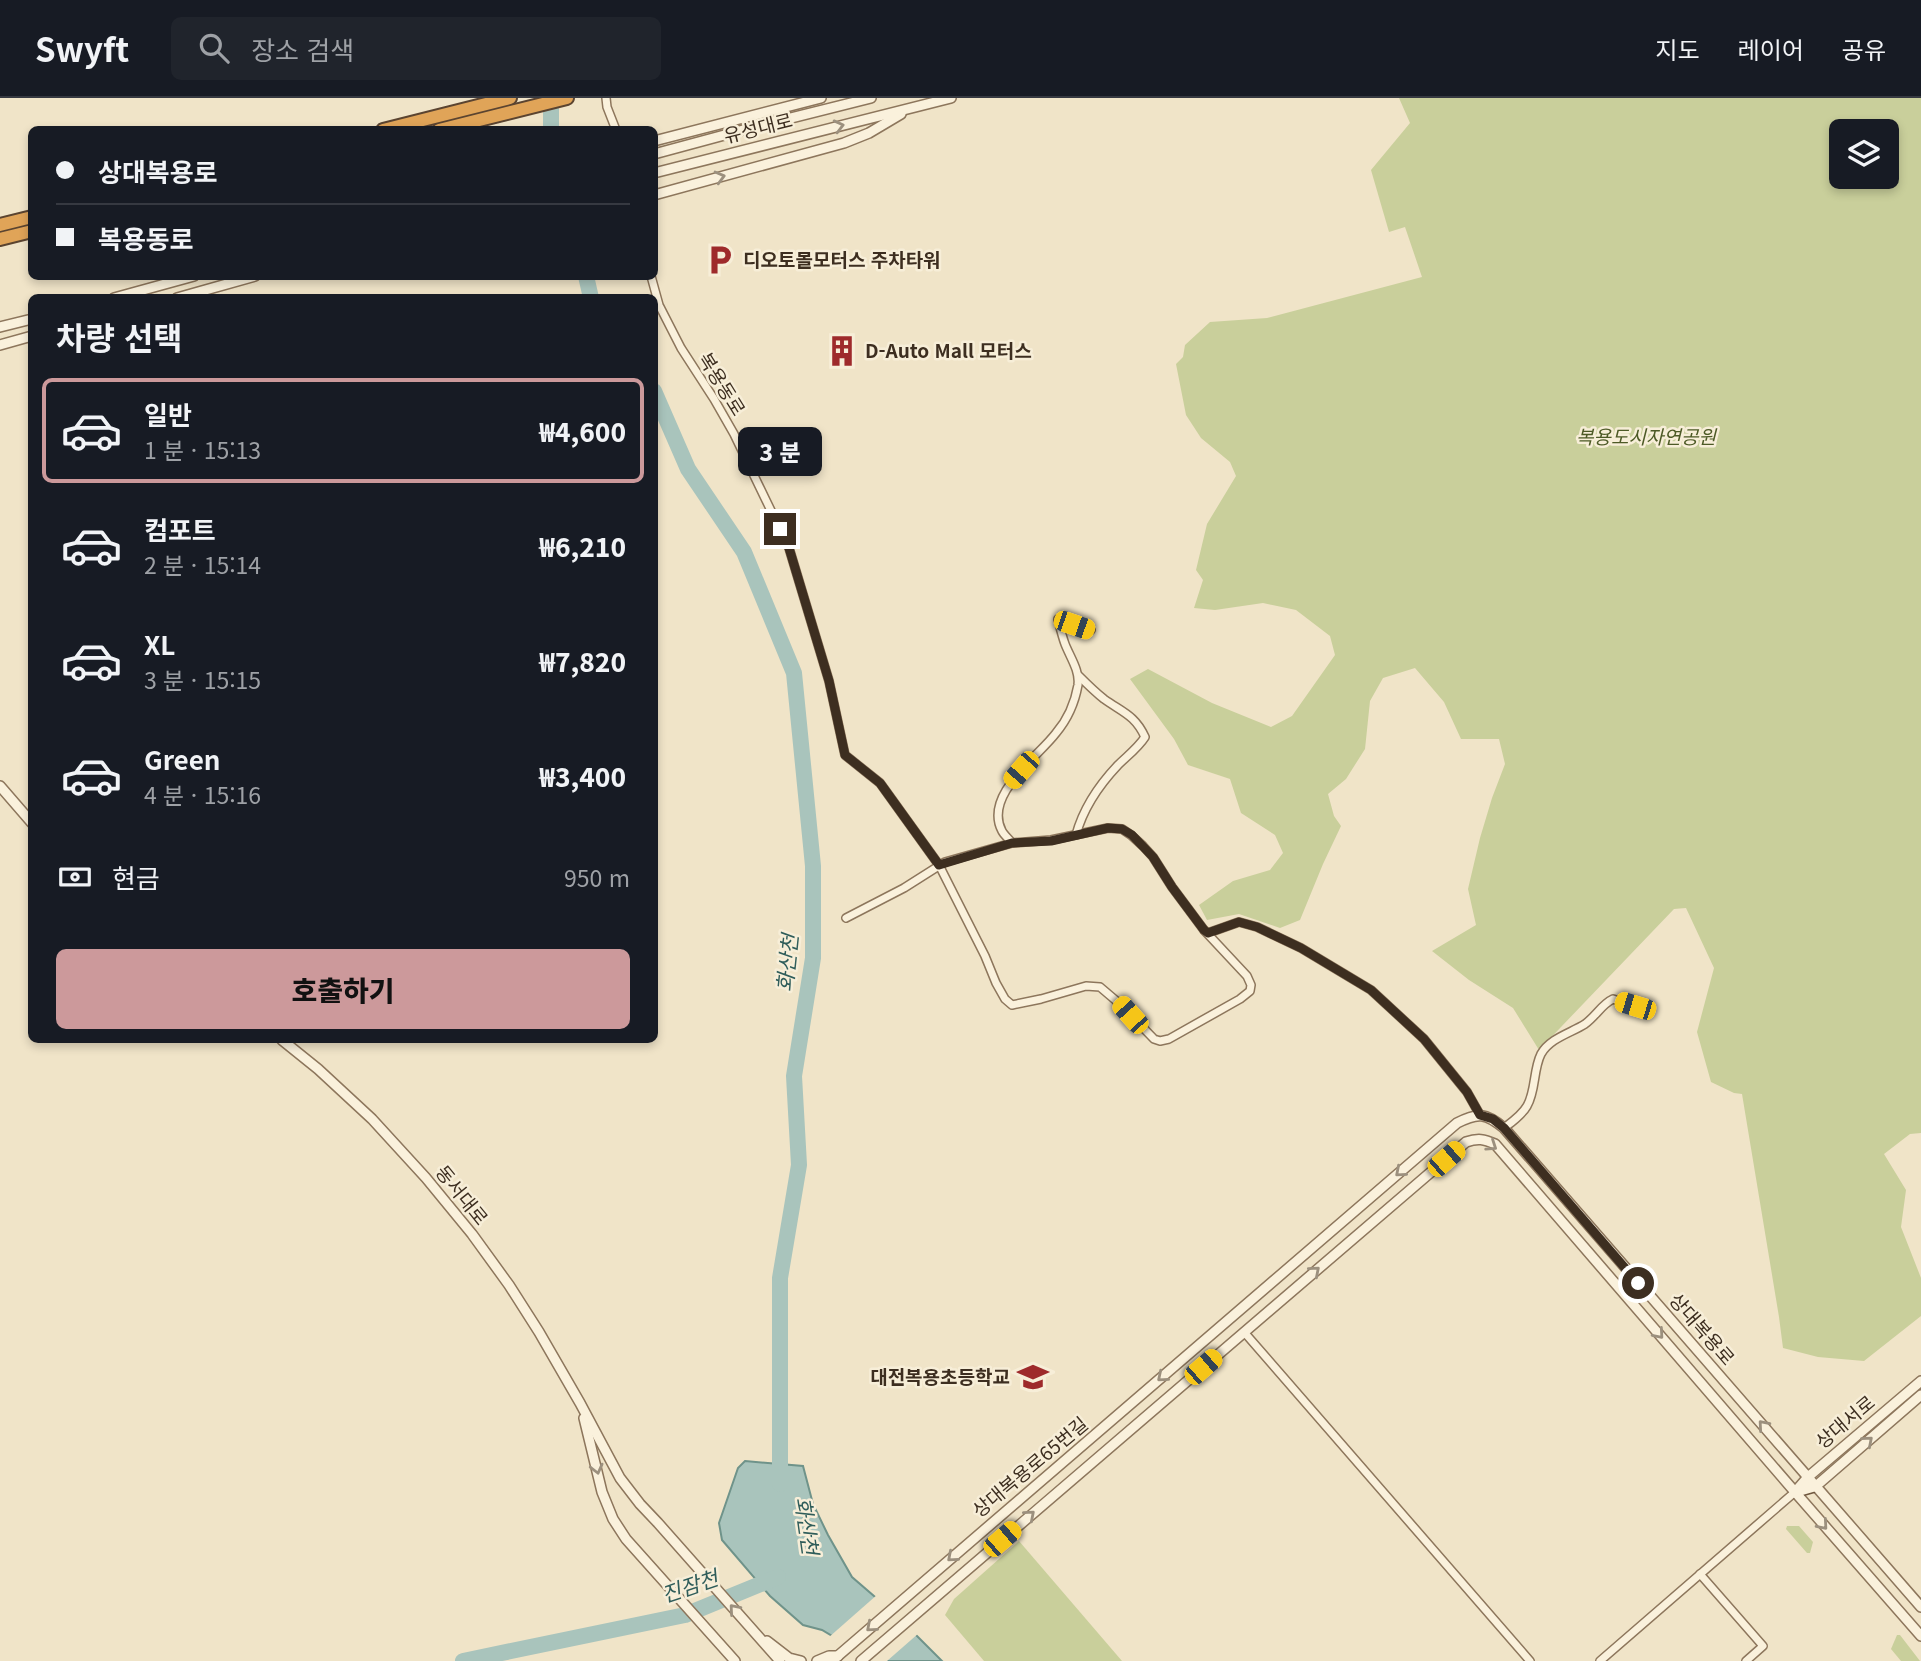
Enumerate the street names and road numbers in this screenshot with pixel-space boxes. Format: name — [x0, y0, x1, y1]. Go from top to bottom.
street label: 유성대로 — [720, 105, 795, 148]
street label: 복용동로 — [693, 346, 753, 420]
street label: 동서대로 — [431, 1158, 496, 1230]
street label: 상대복용로 — [1664, 1286, 1742, 1370]
street label: 상대서로 — [1809, 1388, 1879, 1454]
street label: 상대복용로65번길 — [965, 1409, 1093, 1522]

